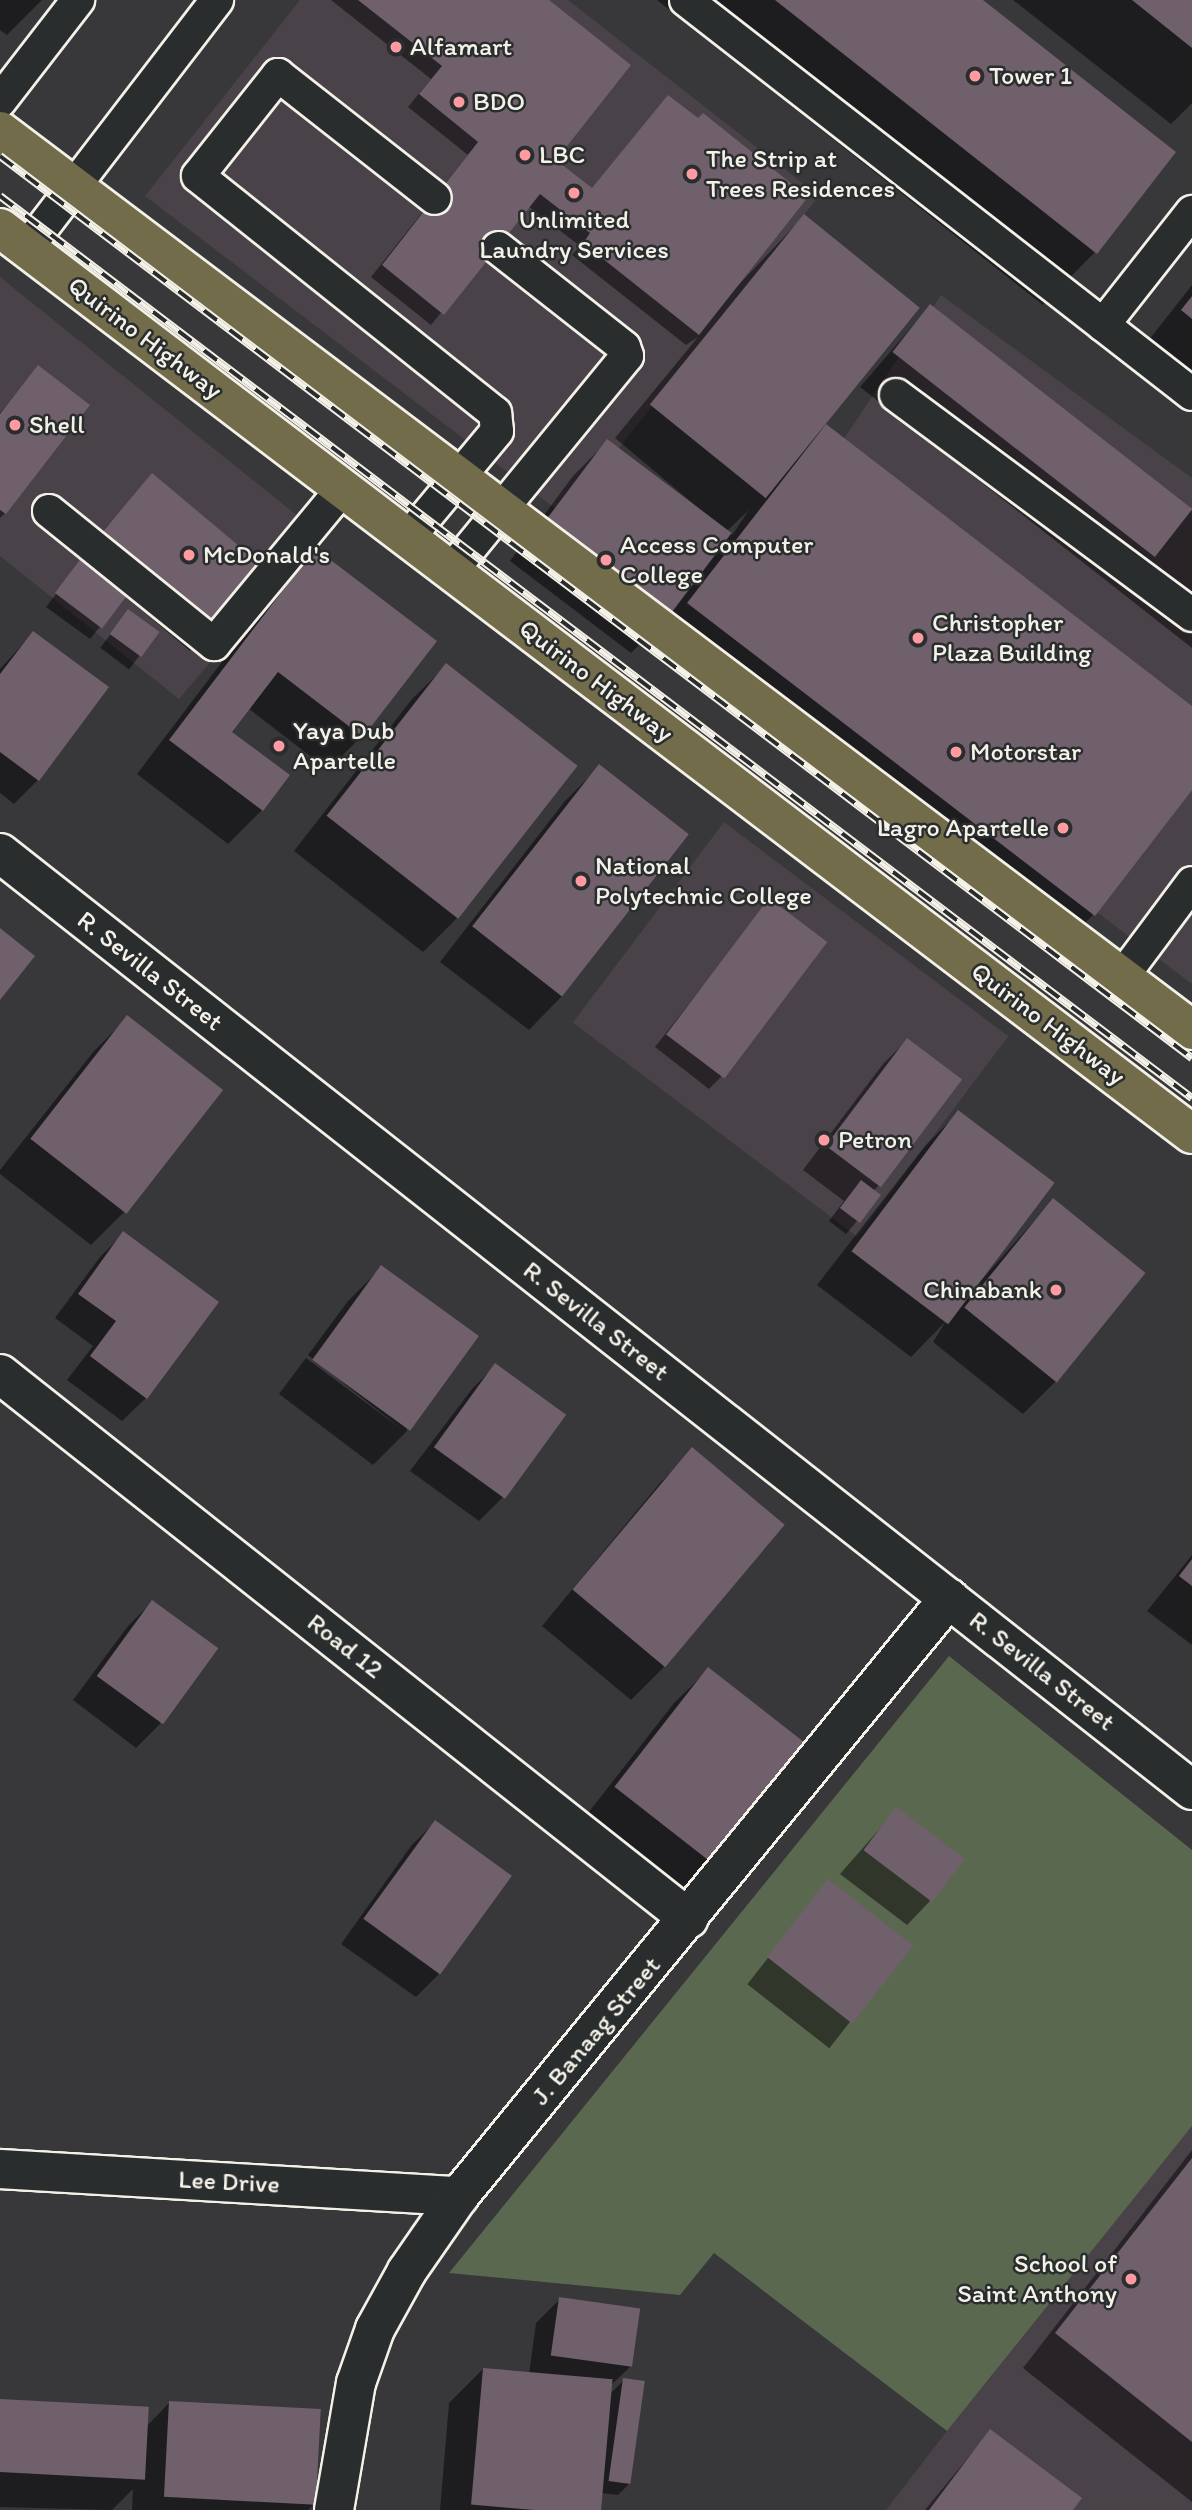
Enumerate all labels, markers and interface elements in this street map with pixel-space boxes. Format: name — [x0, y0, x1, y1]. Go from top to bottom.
place label: Alfamart — [410, 31, 512, 63]
marker: Alfamart — [388, 39, 404, 55]
place label: Tower 1 — [989, 60, 1072, 92]
marker: Tower 1 — [967, 68, 983, 84]
place label: BDO — [473, 86, 525, 118]
marker: BDO — [451, 94, 467, 110]
place label: LBC — [539, 139, 585, 171]
place label: The Strip at Trees Residences — [706, 143, 895, 204]
marker: LBC — [517, 147, 533, 163]
marker: The Strip at Trees Residences — [684, 166, 700, 182]
marker: Unlimited Laundry Services — [566, 185, 582, 201]
place label: Unlimited Laundry Services — [479, 204, 669, 266]
street label: Quirino Highway — [62, 270, 228, 406]
place label: Shell — [29, 409, 85, 441]
marker: Shell — [7, 417, 23, 433]
place label: Access Computer College — [620, 529, 814, 590]
place label: McDonald's — [203, 539, 330, 571]
marker: McDonald's — [181, 547, 197, 563]
marker: Access Computer College — [598, 552, 614, 568]
place label: Christopher Plaza Building — [932, 607, 1092, 668]
street label: Quirino Highway — [513, 613, 679, 749]
marker: Christopher Plaza Building — [910, 630, 926, 646]
place label: Yaya Dub Apartelle — [293, 715, 396, 776]
place label: Motorstar — [970, 736, 1081, 768]
marker: Yaya Dub Apartelle — [271, 738, 287, 754]
marker: Motorstar — [948, 744, 964, 760]
place label: Lagro Apartelle — [877, 812, 1049, 844]
marker: Lagro Apartelle — [1055, 820, 1071, 836]
place label: National Polytechnic College — [595, 850, 812, 912]
marker: National Polytechnic College — [573, 873, 589, 889]
street label: R. Sevilla Street — [71, 904, 229, 1038]
street label: Quirino Highway — [965, 956, 1131, 1092]
place label: Petron — [838, 1124, 912, 1156]
marker: Petron — [816, 1132, 832, 1148]
street label: R. Sevilla Street — [517, 1254, 675, 1388]
place label: Chinabank — [923, 1274, 1042, 1306]
marker: Chinabank — [1048, 1282, 1064, 1298]
street label: R. Sevilla Street — [963, 1604, 1121, 1738]
street label: Road 12 — [301, 1607, 389, 1685]
street label: J. Banaag Street — [525, 1950, 667, 2112]
street label: Lee Drive — [177, 2164, 281, 2200]
place label: School of Saint Anthony — [957, 2248, 1117, 2310]
marker: School of Saint Anthony — [1123, 2271, 1139, 2287]

